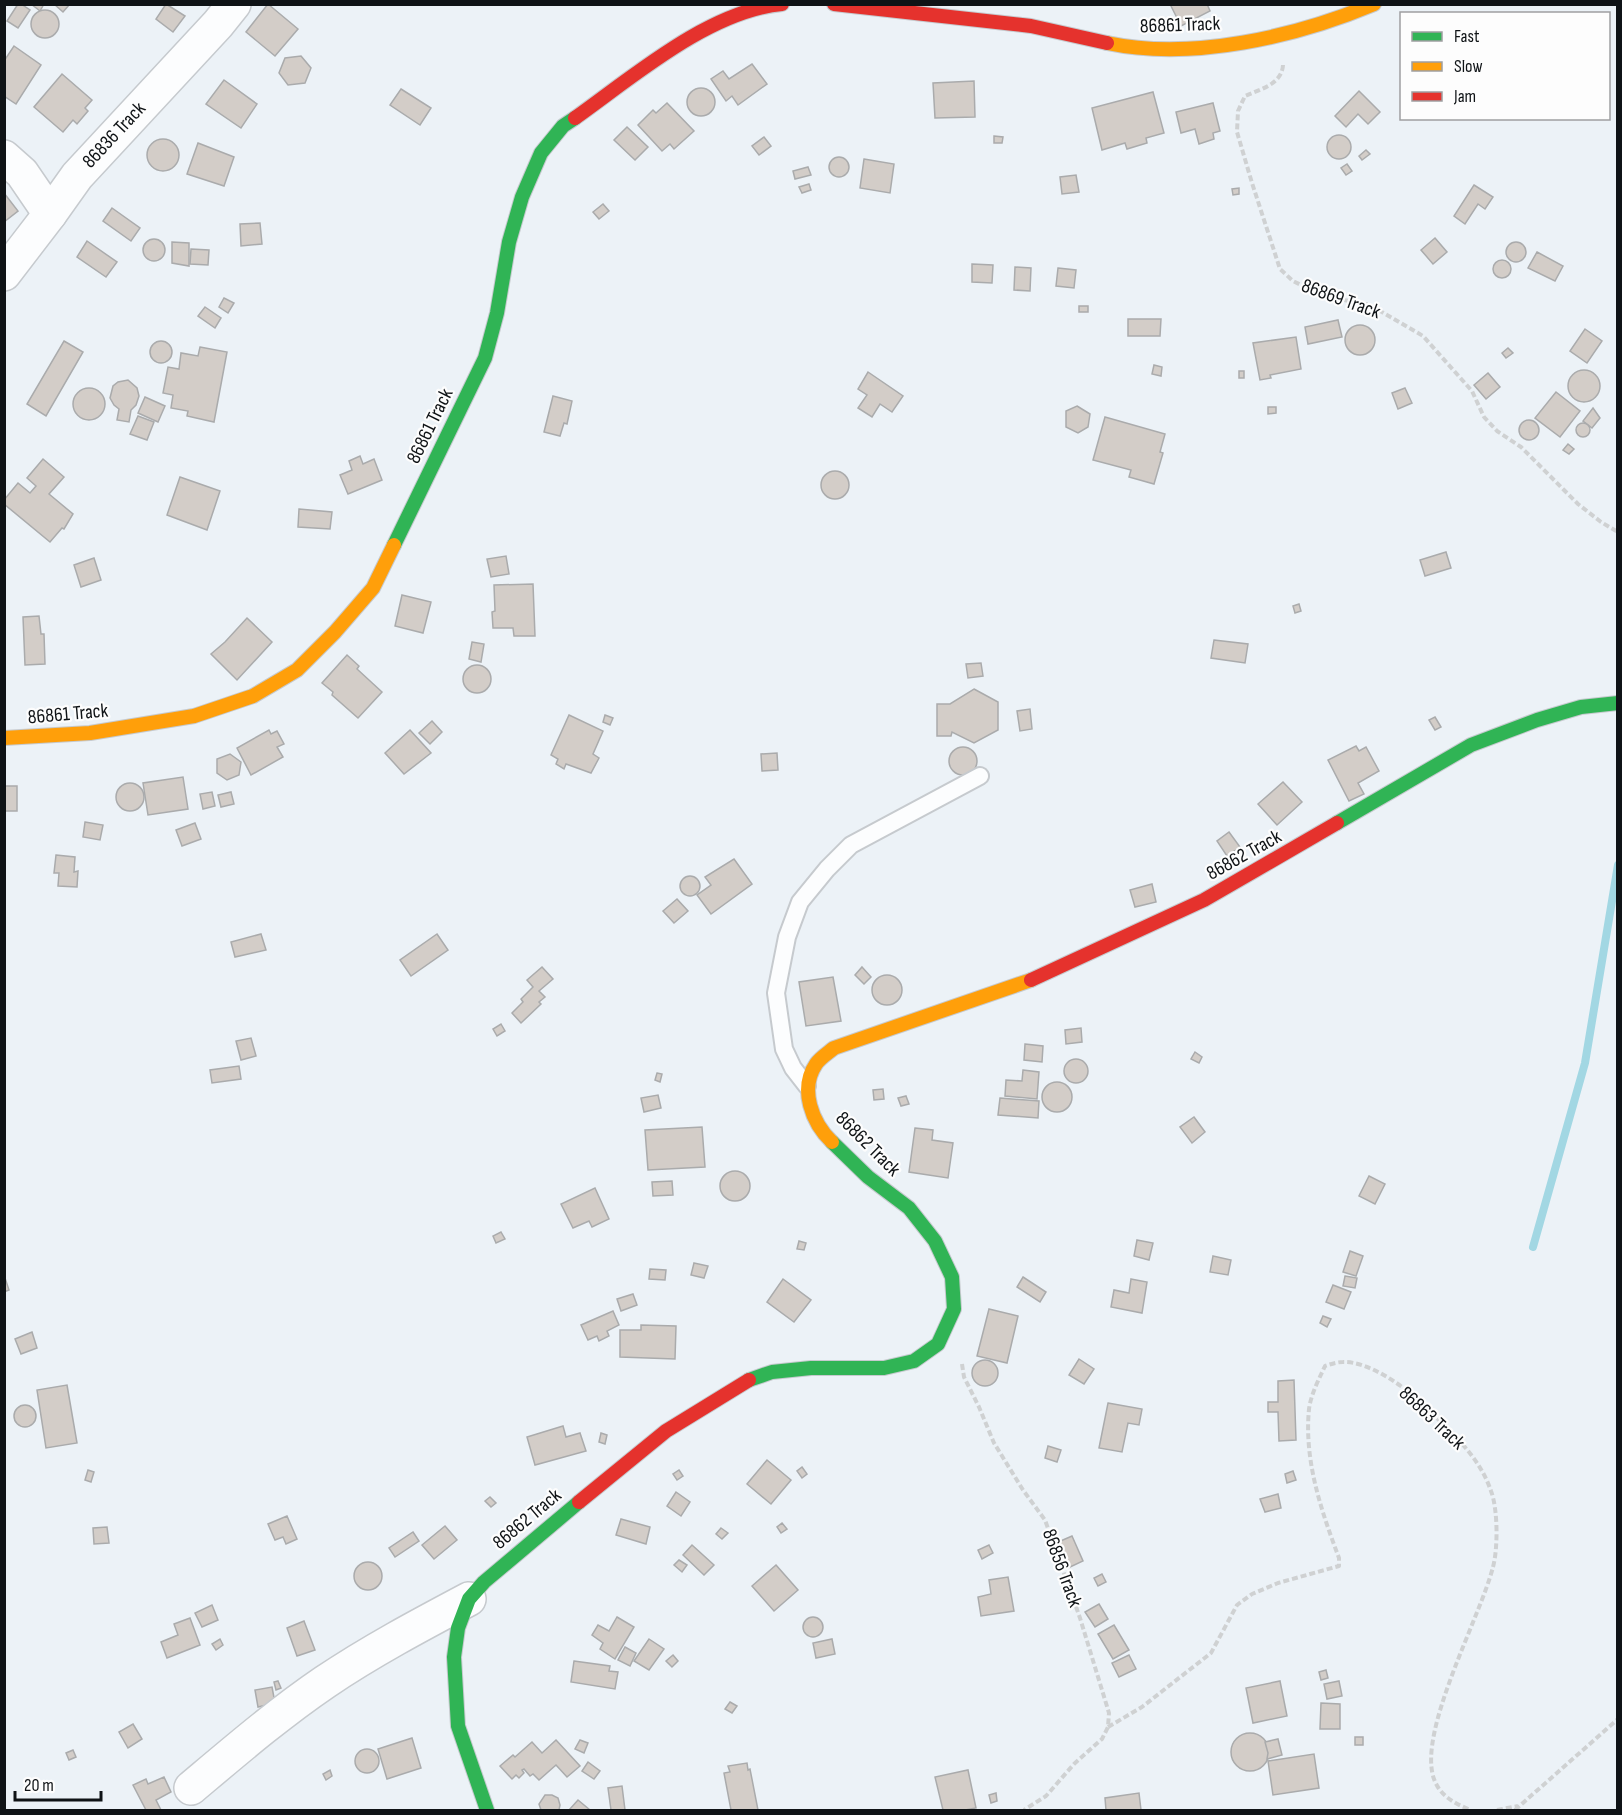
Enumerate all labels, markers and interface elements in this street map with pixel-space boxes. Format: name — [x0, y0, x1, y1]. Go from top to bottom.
street label: 86861 Track — [1139, 12, 1221, 38]
legend — [1400, 12, 1610, 120]
text: Fast — [1454, 26, 1480, 47]
text: Slow — [1454, 56, 1483, 77]
text: Jam — [1453, 86, 1476, 107]
street label: 86836 Track — [77, 97, 151, 173]
street label: 86869 Track — [1298, 274, 1384, 324]
street label: 86861 Track — [402, 384, 459, 467]
street label: 86861 Track — [27, 699, 110, 729]
street label: 86862 Track — [1202, 824, 1286, 885]
street label: 86862 Track — [831, 1107, 906, 1182]
street label: 86863 Track — [1394, 1381, 1470, 1455]
street label: 86862 Track — [488, 1483, 566, 1555]
street label: 86856 Track — [1037, 1526, 1087, 1611]
scale bar — [15, 1764, 100, 1802]
text: 20 m — [24, 1775, 54, 1796]

